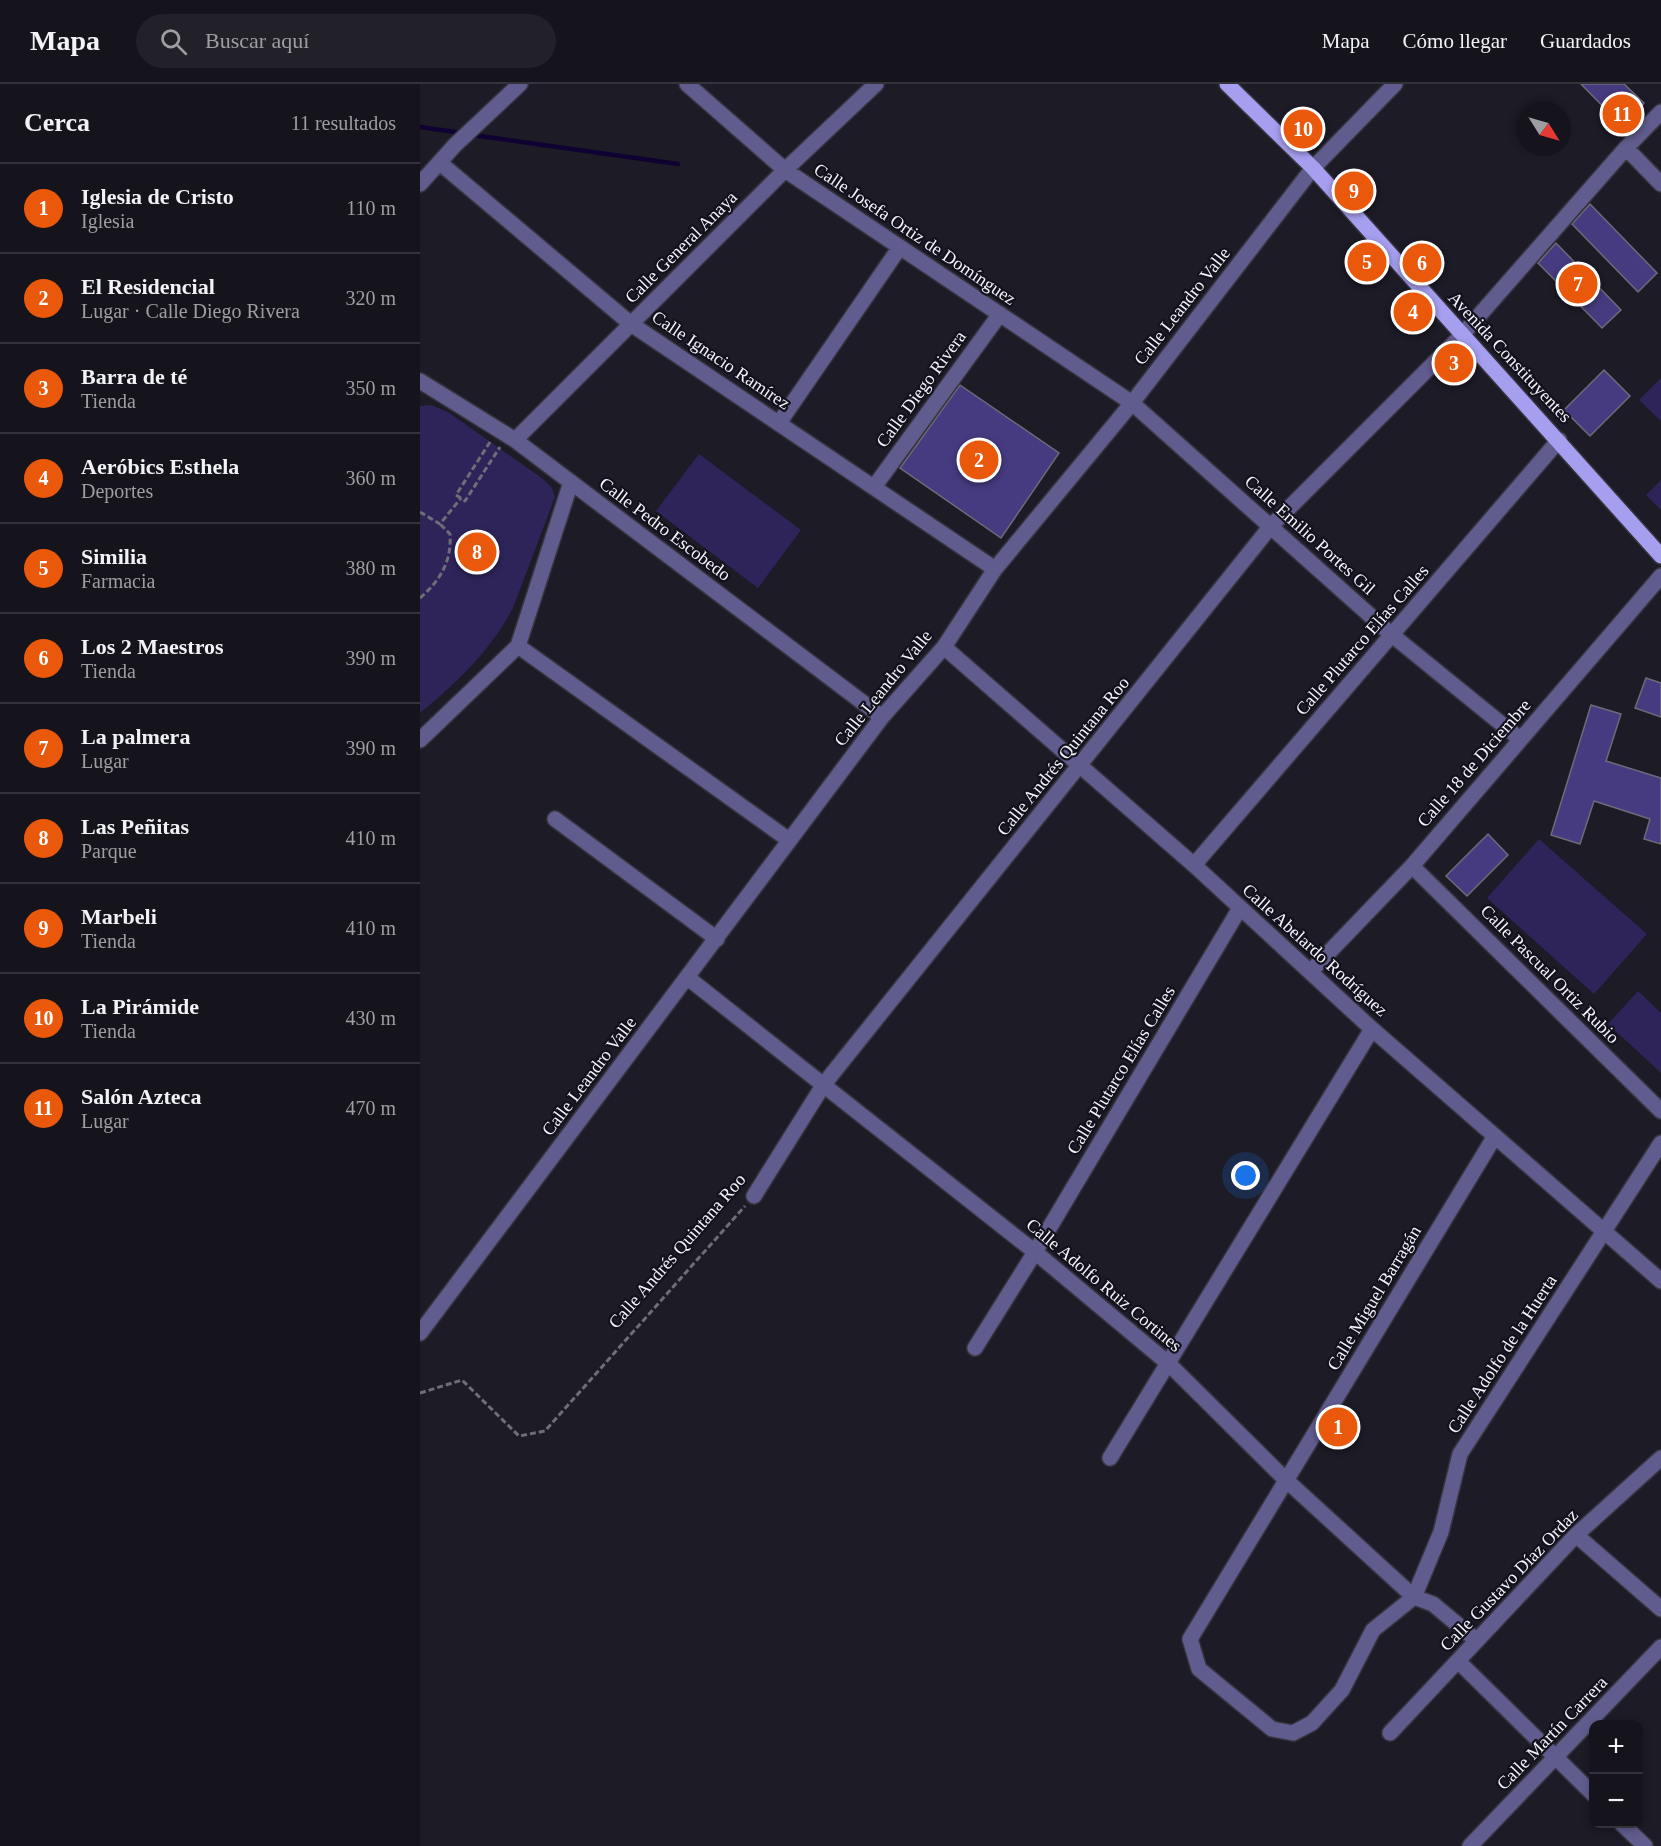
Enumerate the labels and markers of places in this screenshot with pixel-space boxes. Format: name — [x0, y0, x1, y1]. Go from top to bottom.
pin: 11 — [1602, 92, 1642, 136]
pin: 10 — [1284, 106, 1322, 152]
pin: 9 — [1334, 168, 1374, 214]
pin: 5 — [1348, 240, 1386, 285]
pin: 6 — [1402, 240, 1442, 285]
pin: 7 — [1558, 262, 1598, 306]
pin: 4 — [1394, 290, 1432, 334]
pin: 3 — [1434, 340, 1474, 386]
pin: 2 — [960, 438, 998, 482]
pin: 8 — [458, 530, 496, 574]
pin: 1 — [1318, 1404, 1358, 1450]

